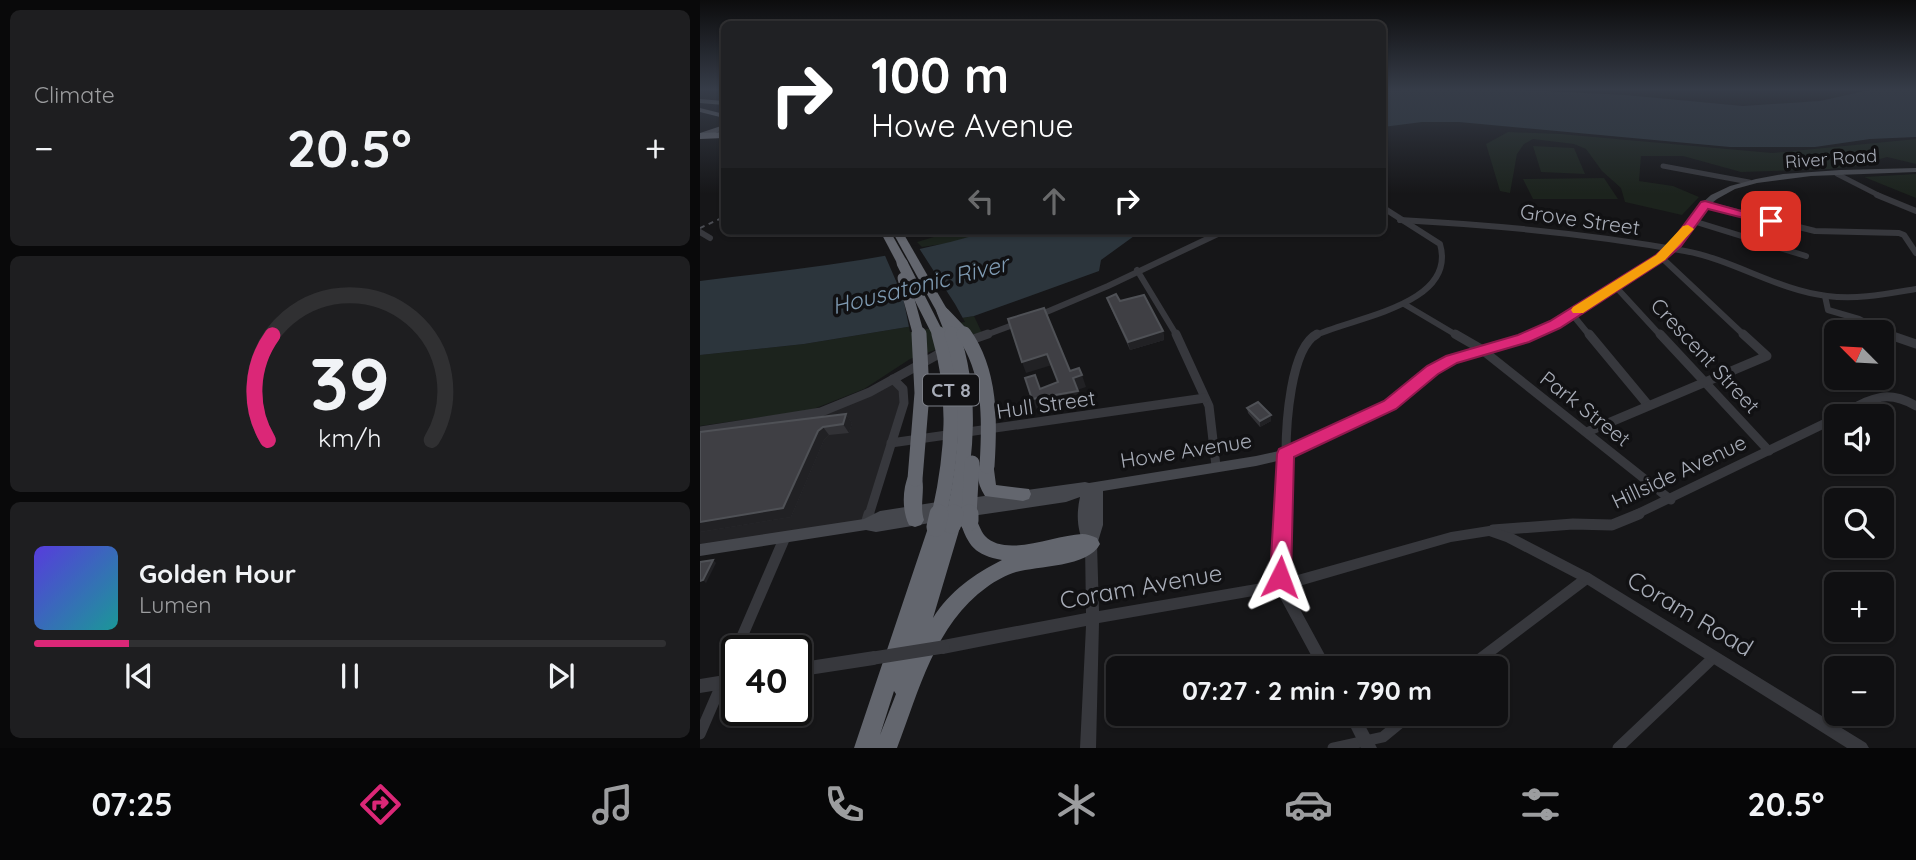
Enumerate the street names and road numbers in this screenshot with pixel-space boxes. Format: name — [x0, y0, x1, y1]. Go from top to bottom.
street label: River Road — [1784, 144, 1878, 173]
street label: Grove Street — [1519, 198, 1642, 240]
street label: Crescent Street — [1646, 292, 1766, 418]
street label: Park Street — [1535, 365, 1636, 452]
road number: CT 8 — [923, 374, 979, 406]
street label: Hull Street — [995, 384, 1097, 424]
street label: Howe Avenue — [1118, 427, 1254, 473]
street label: Hillside Avenue — [1607, 429, 1750, 514]
street label: Coram Avenue — [1057, 557, 1224, 615]
street label: Coram Road — [1622, 564, 1759, 662]

